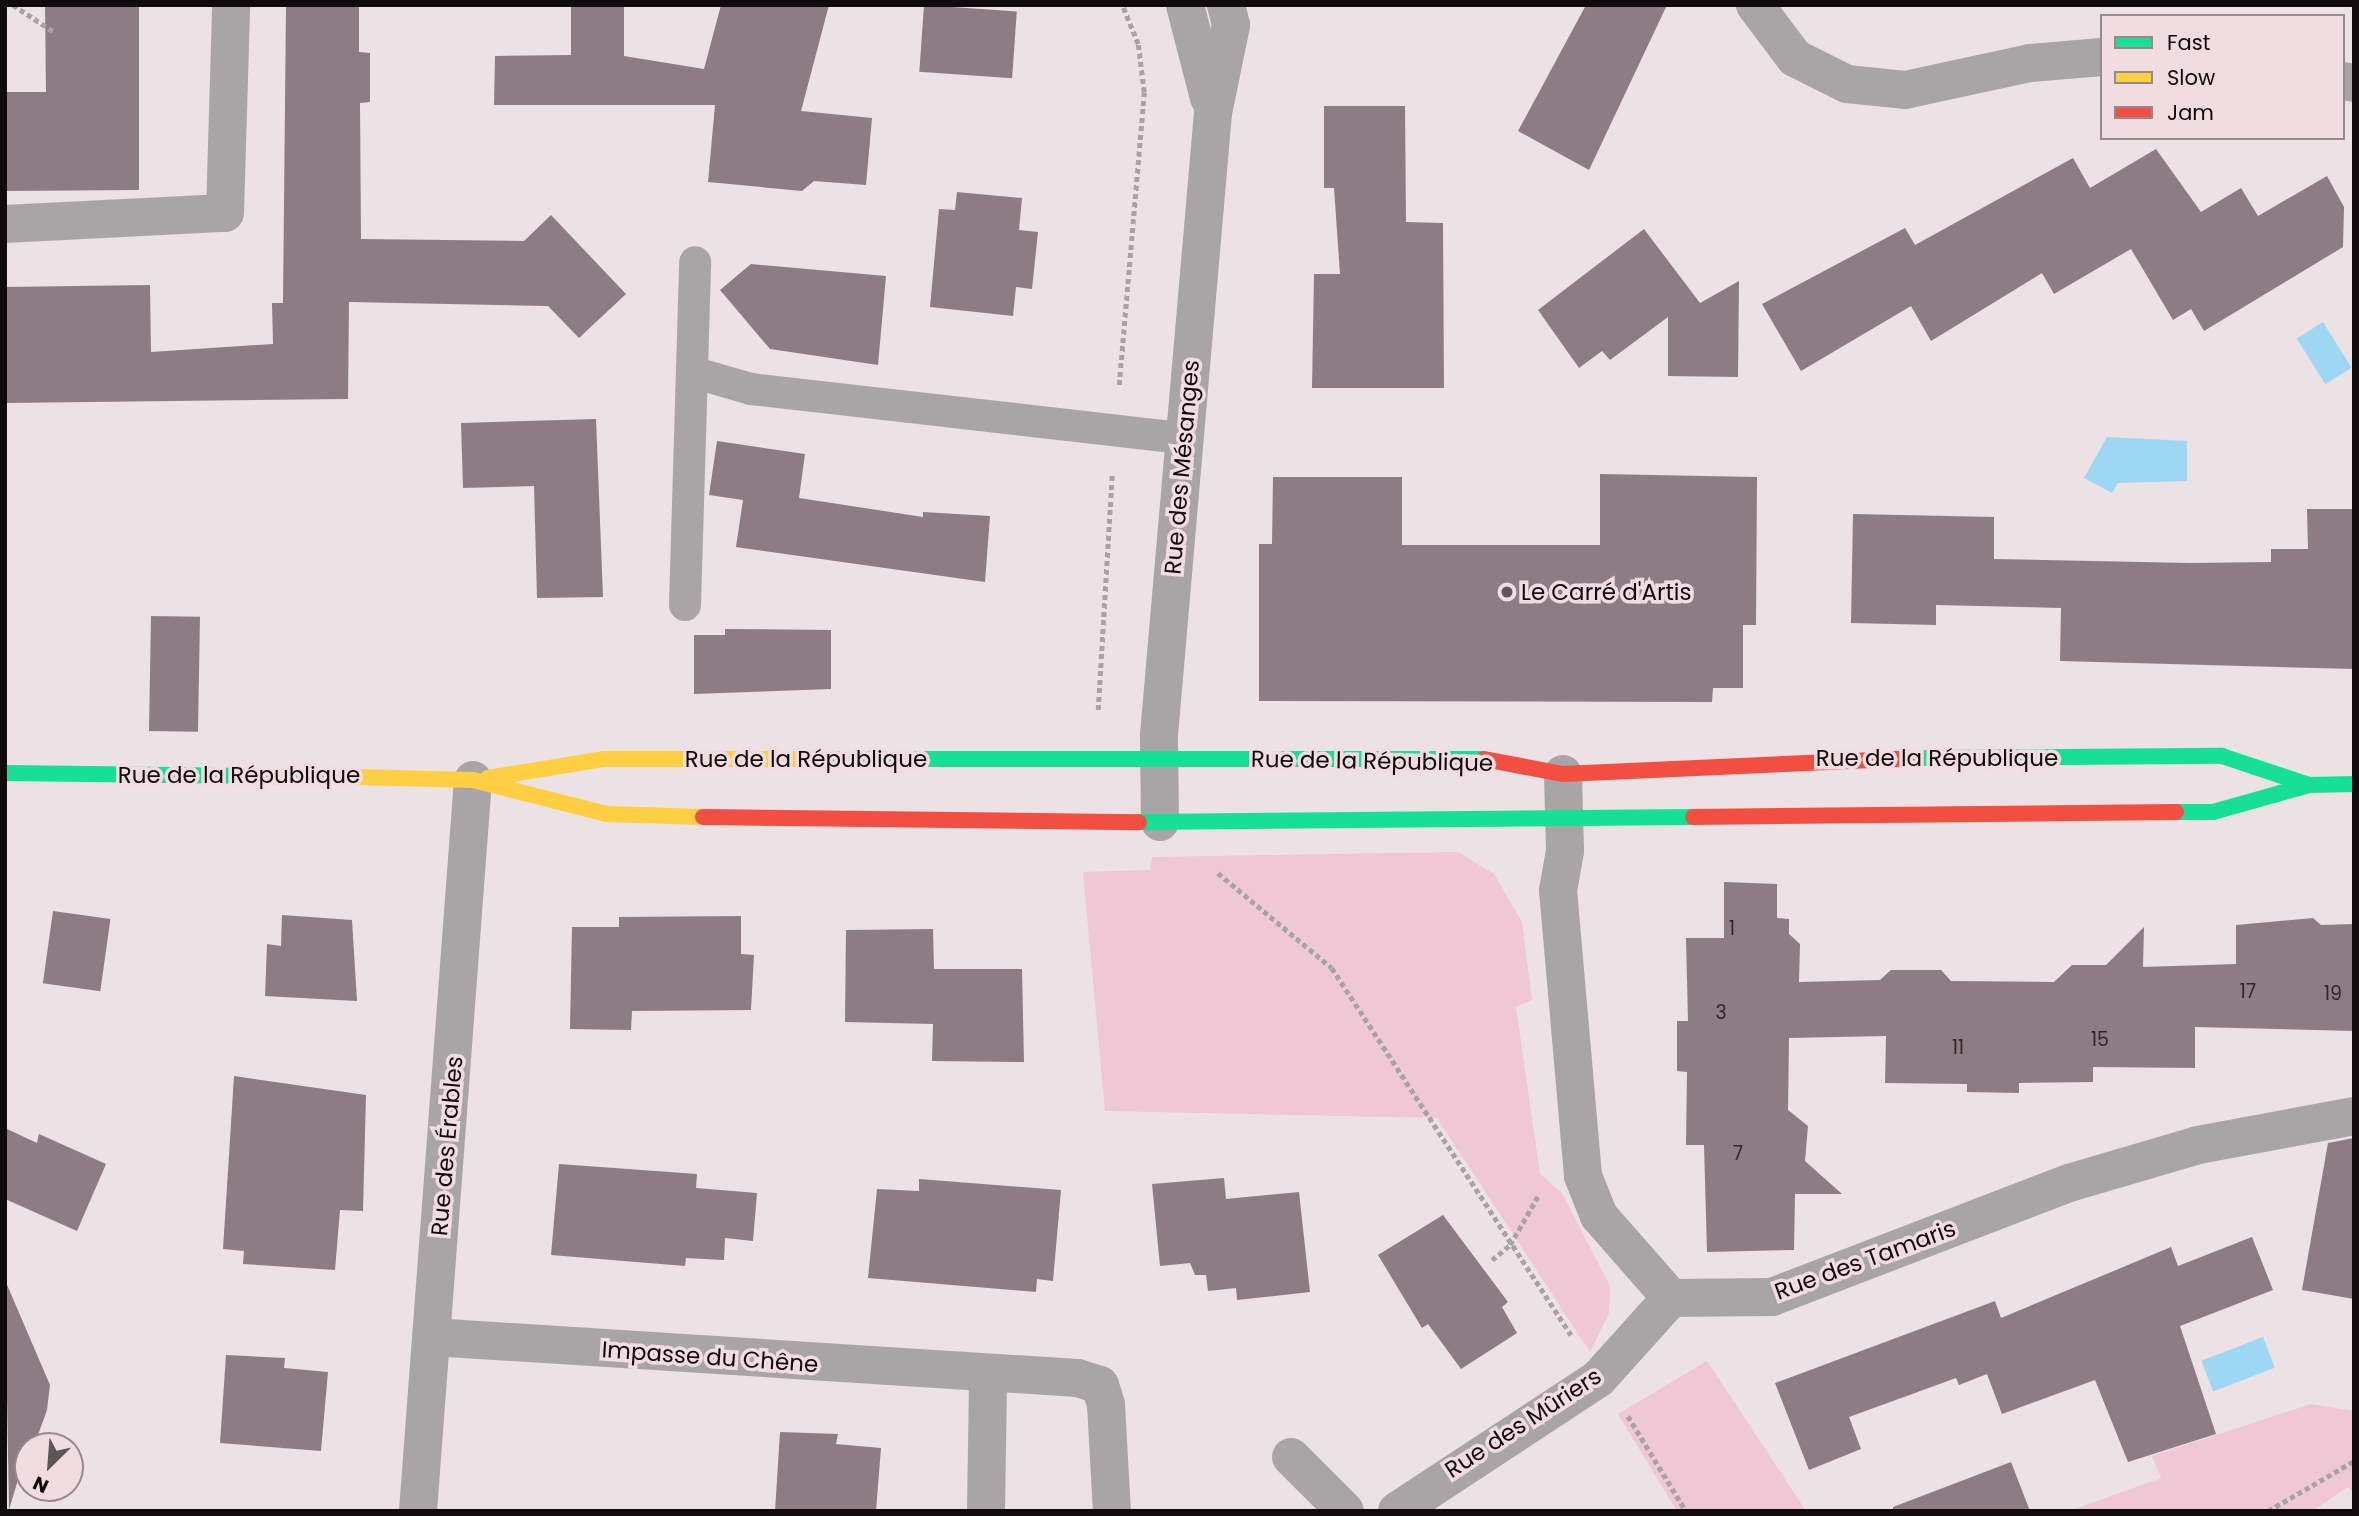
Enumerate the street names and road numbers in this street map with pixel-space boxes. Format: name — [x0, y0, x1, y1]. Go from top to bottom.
street label: Rue des Mésanges — [1159, 359, 1205, 575]
street label: Rue de la République — [1816, 744, 2058, 772]
street label: Rue de la République — [685, 745, 927, 773]
street label: Rue de la République — [1251, 745, 1493, 777]
street label: Rue de la République — [118, 761, 360, 789]
street label: Rue des Érables — [425, 1055, 469, 1237]
street label: Rue des Tamaris — [1771, 1214, 1959, 1306]
street label: Impasse du Chêne — [601, 1336, 819, 1378]
street label: Rue des Mûriers — [1440, 1362, 1606, 1484]

